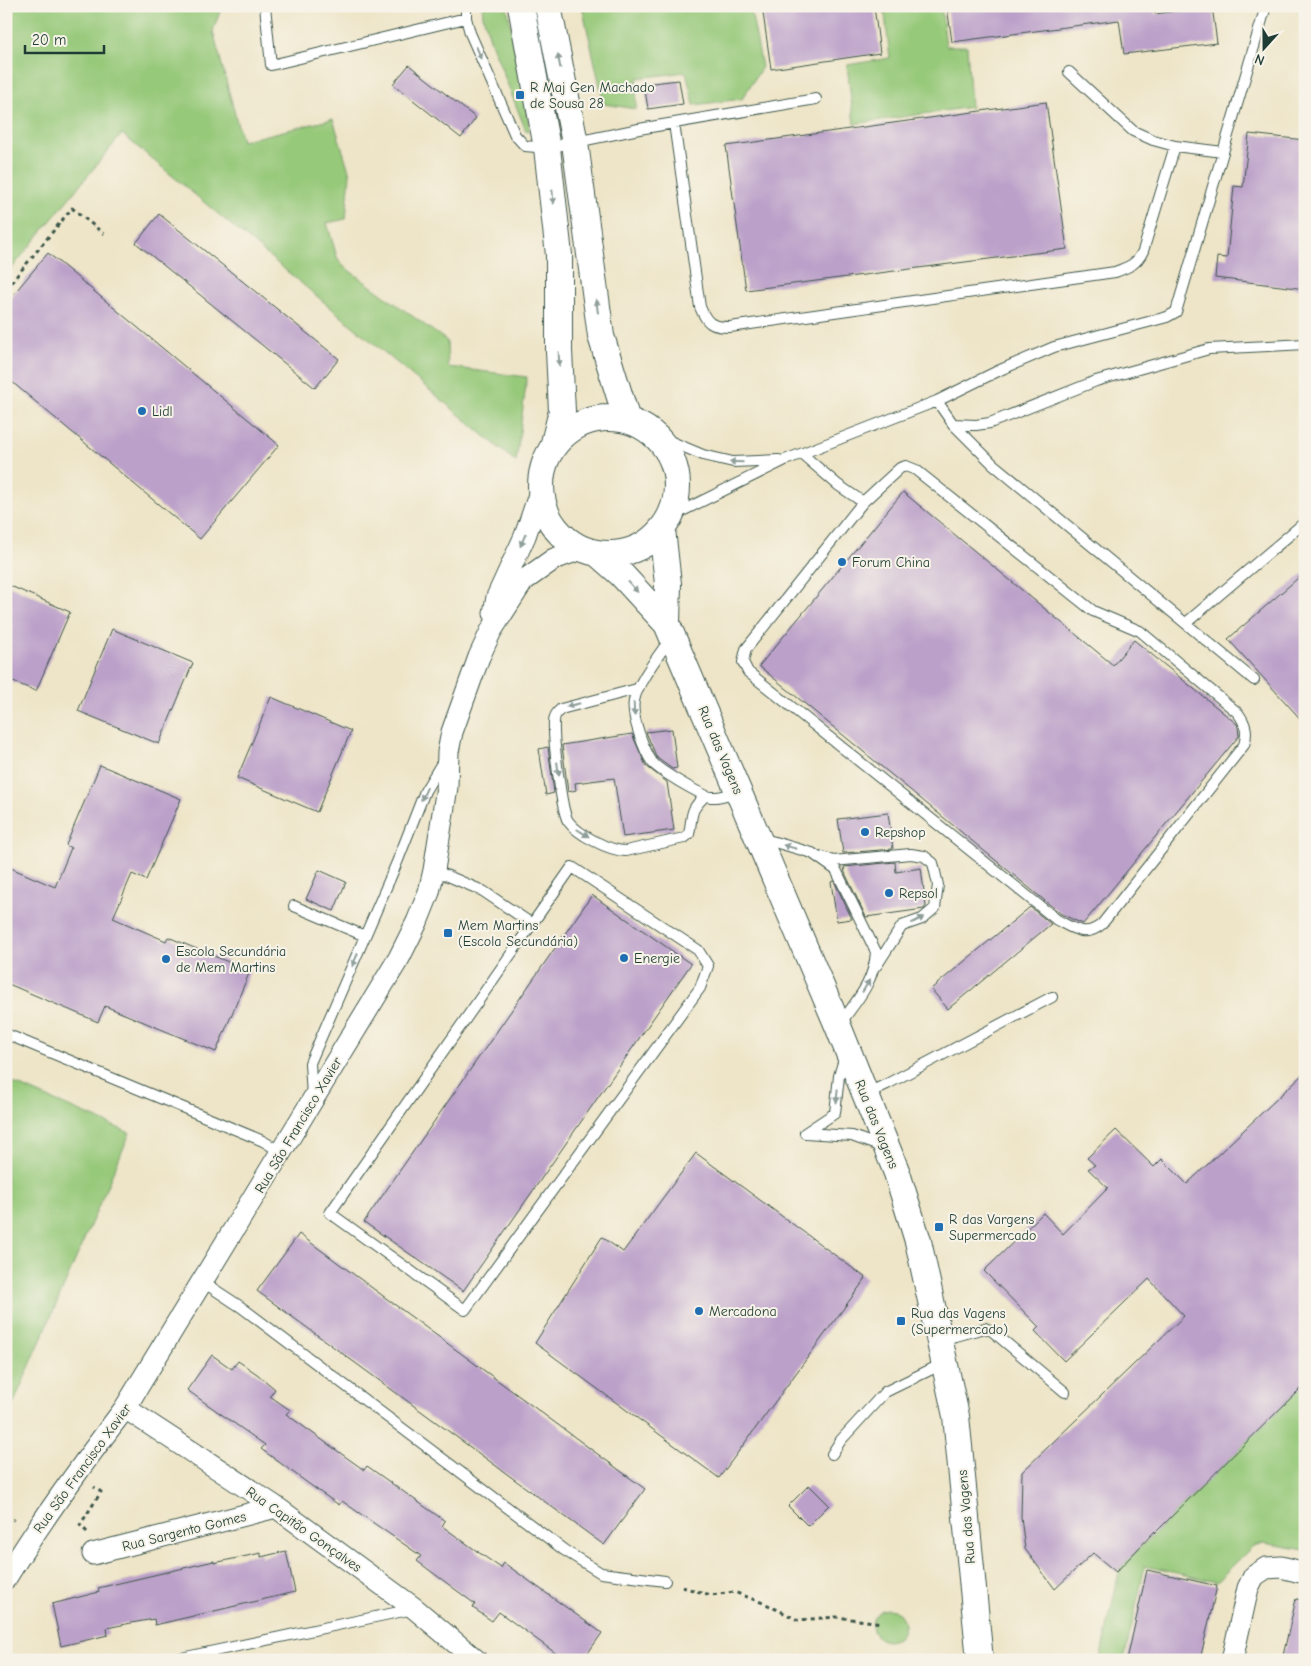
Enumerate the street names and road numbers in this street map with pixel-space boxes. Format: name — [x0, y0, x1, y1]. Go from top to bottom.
street label: Rua das Vagens — [694, 703, 747, 797]
street label: Rua São Francisco Xavier — [251, 1054, 346, 1196]
street label: Rua das Vagens — [851, 1077, 902, 1171]
street label: Rua São Francisco Xavier — [30, 1400, 135, 1536]
street label: Rua das Vagens — [954, 1469, 979, 1565]
street label: Rua Capitão Gonçalves — [243, 1483, 365, 1576]
street label: Rua Sargento Gomes — [120, 1508, 248, 1555]

